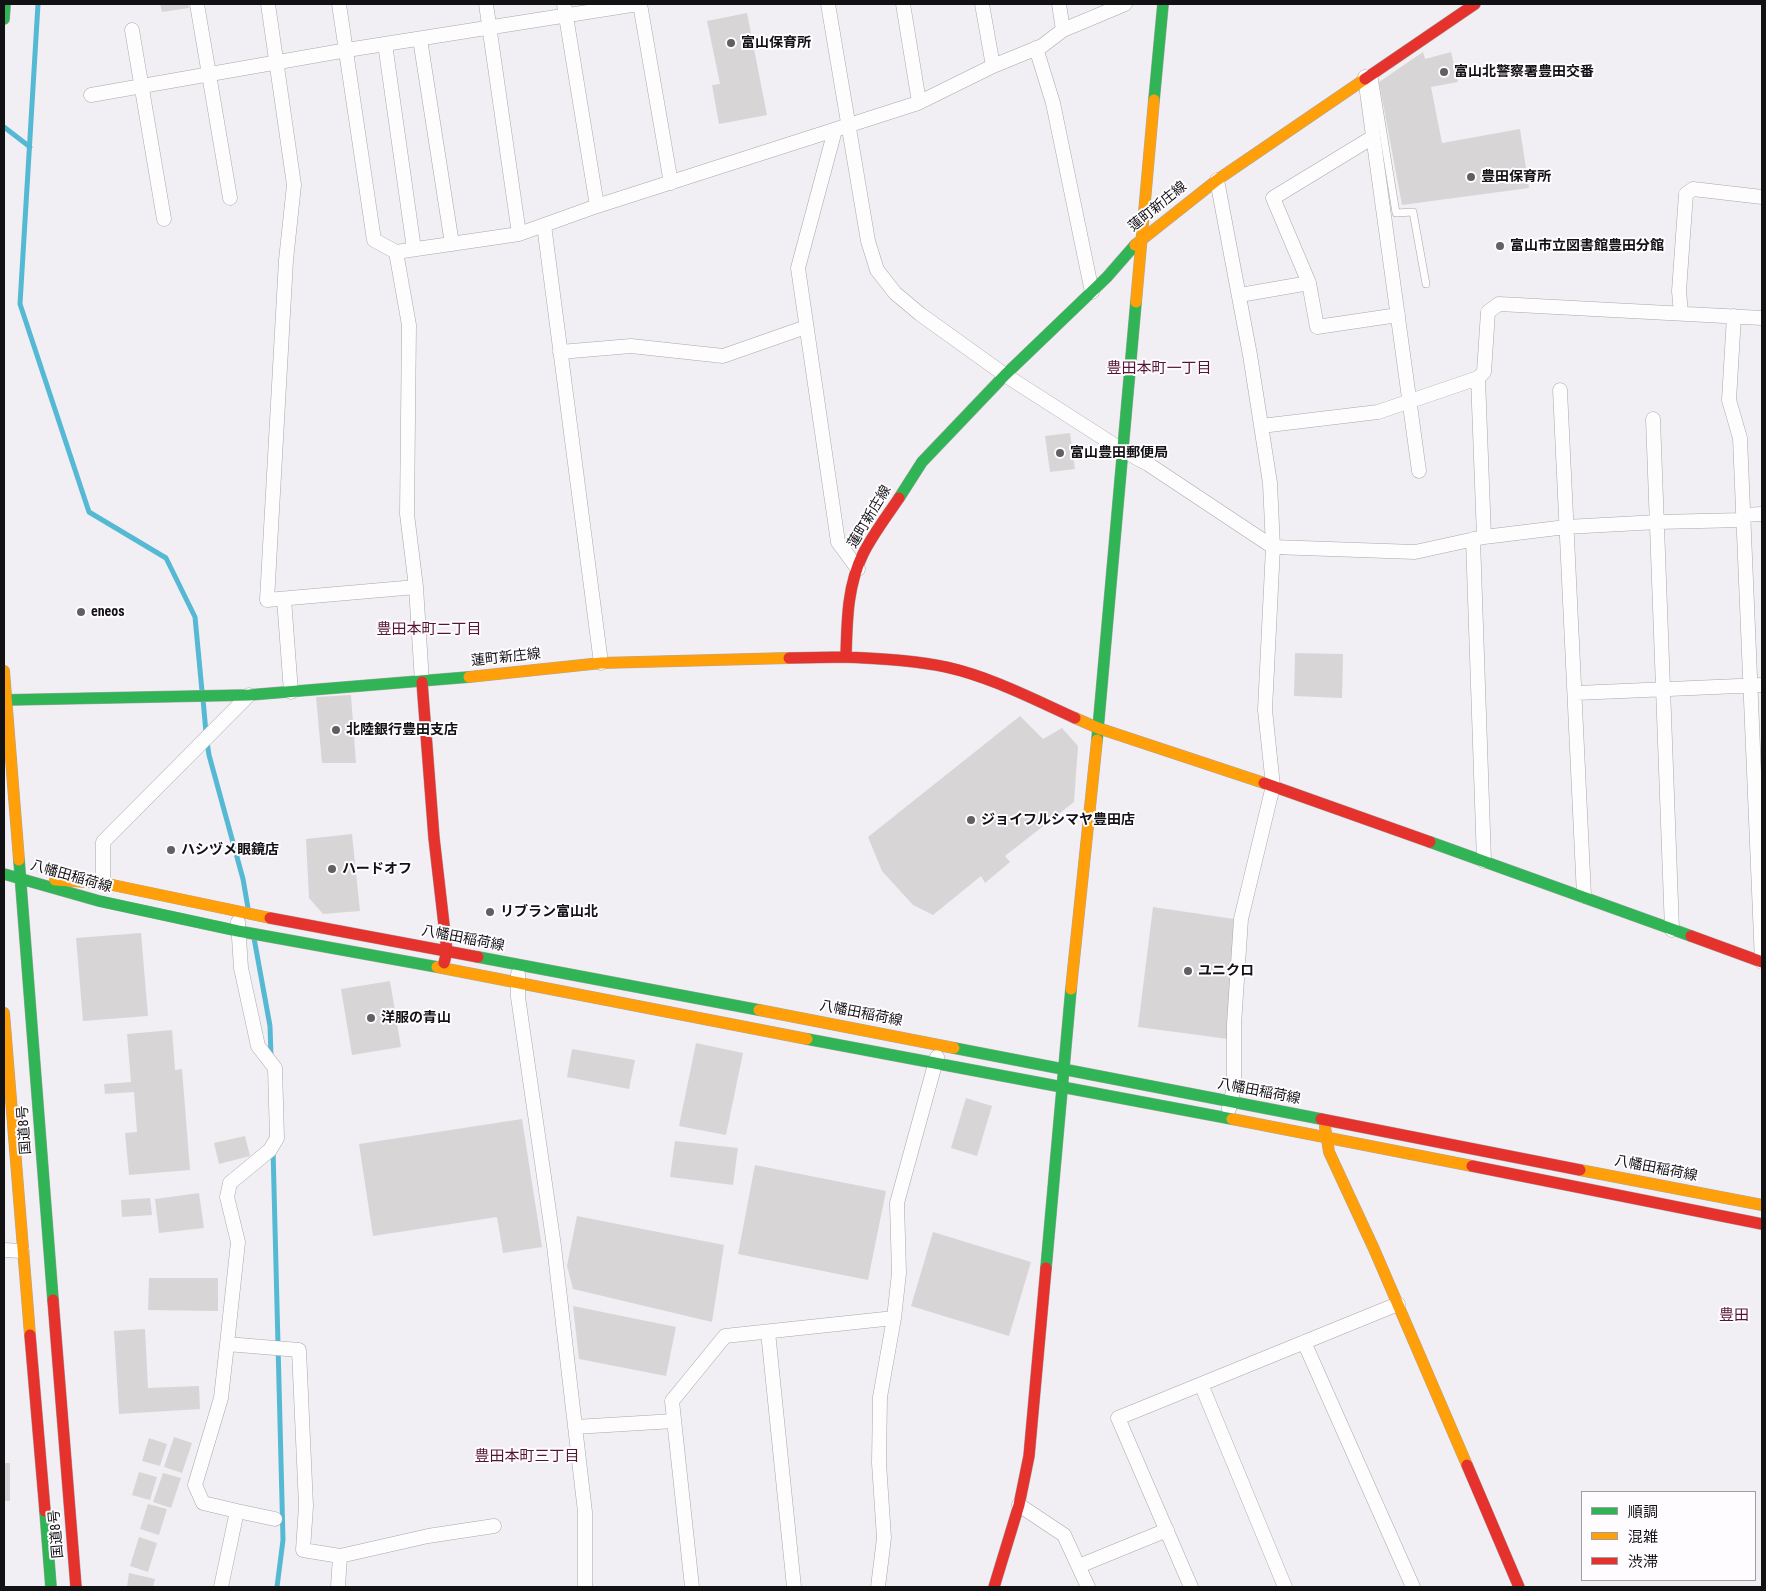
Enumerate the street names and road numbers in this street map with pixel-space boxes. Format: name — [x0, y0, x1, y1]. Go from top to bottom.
street label: 蓮町新庄線 — [1126, 178, 1190, 236]
street label: 蓮町新庄線 — [845, 483, 895, 551]
street label: 蓮町新庄線 — [470, 646, 542, 670]
street label: 八幡田稲荷線 — [28, 857, 114, 897]
street label: 八幡田稲荷線 — [420, 923, 506, 955]
street label: 八幡田稲荷線 — [818, 998, 904, 1030]
street label: 八幡田稲荷線 — [1216, 1076, 1302, 1108]
street label: 国道8号 — [15, 1105, 35, 1155]
street label: 八幡田稲荷線 — [1613, 1153, 1699, 1185]
street label: 国道8号 — [47, 1509, 67, 1559]

